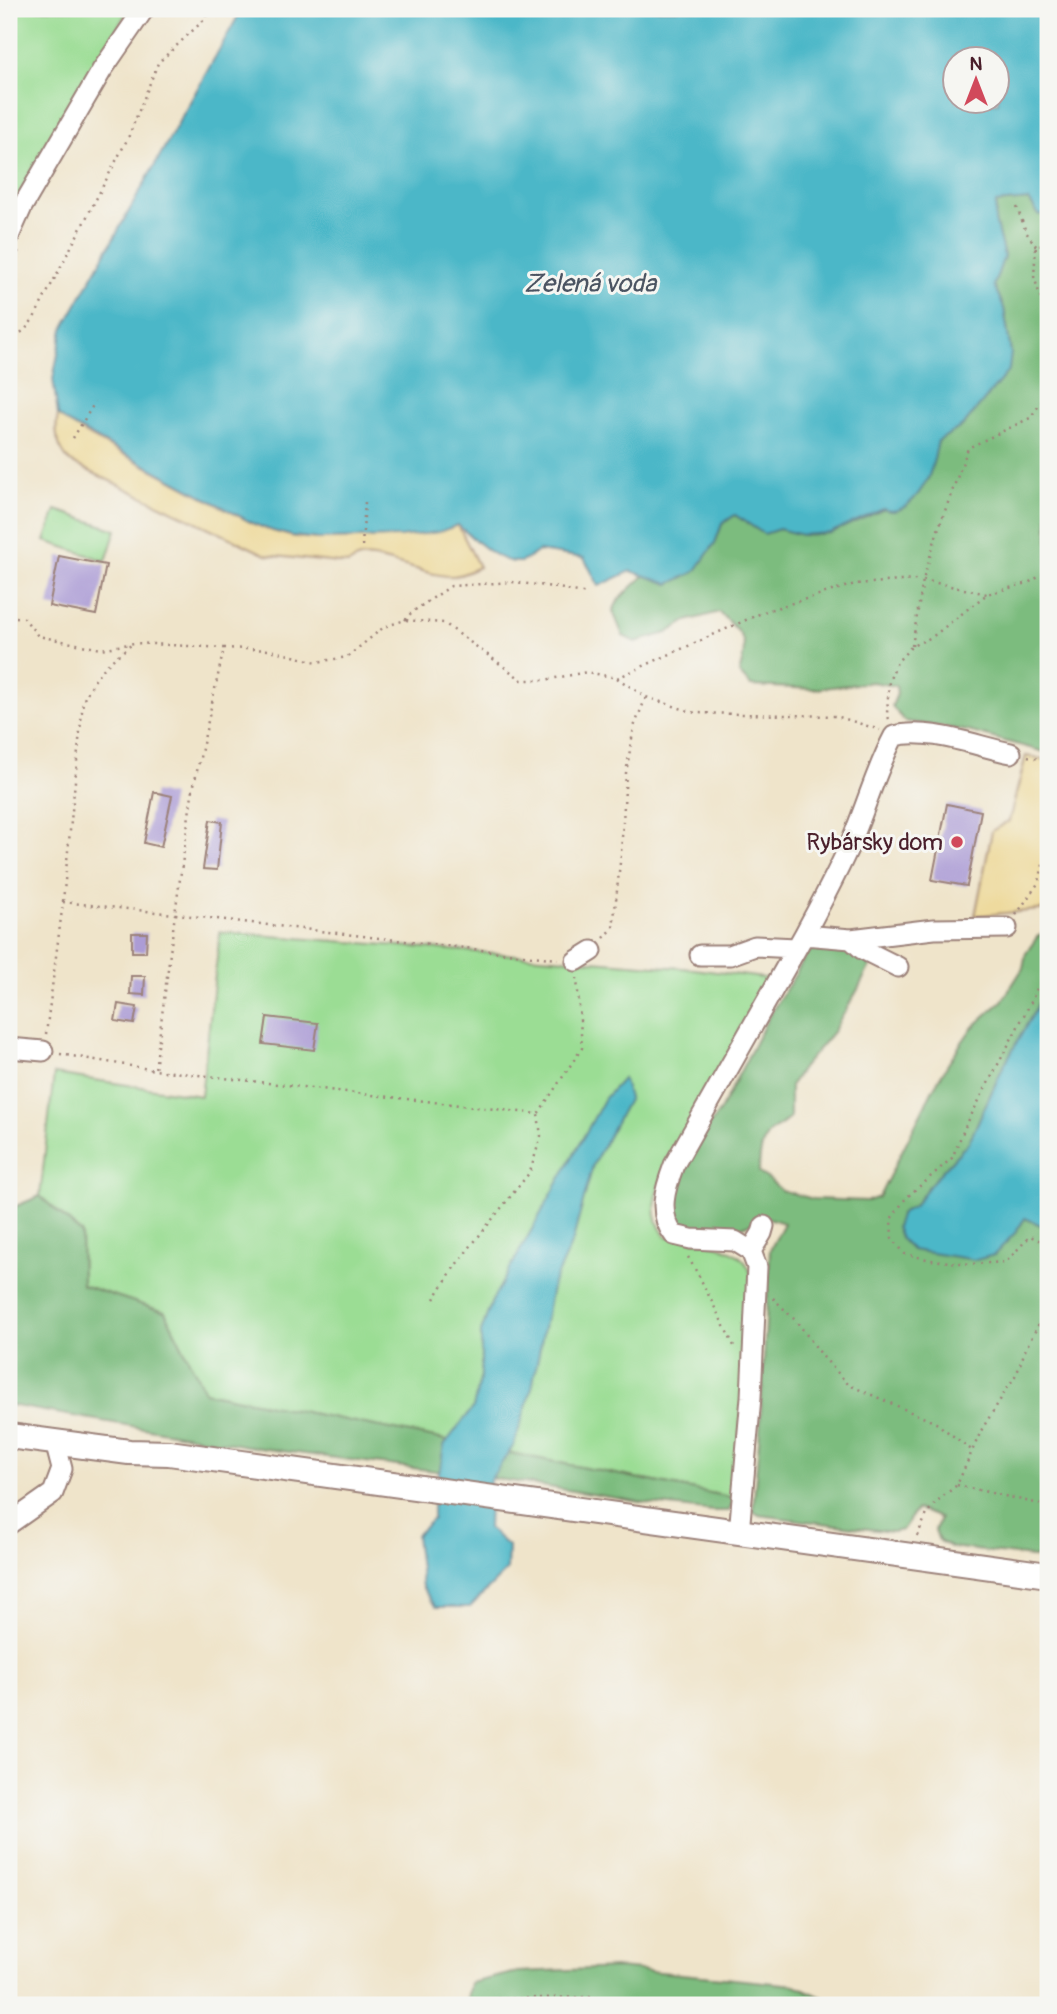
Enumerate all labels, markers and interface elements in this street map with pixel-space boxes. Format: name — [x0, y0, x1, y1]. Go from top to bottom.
north arrow — [942, 46, 1012, 116]
text: N — [970, 52, 983, 76]
water label: Zelená voda — [524, 268, 658, 300]
place label: Rybársky dom — [806, 828, 943, 857]
marker: Rybársky dom — [949, 834, 965, 850]

